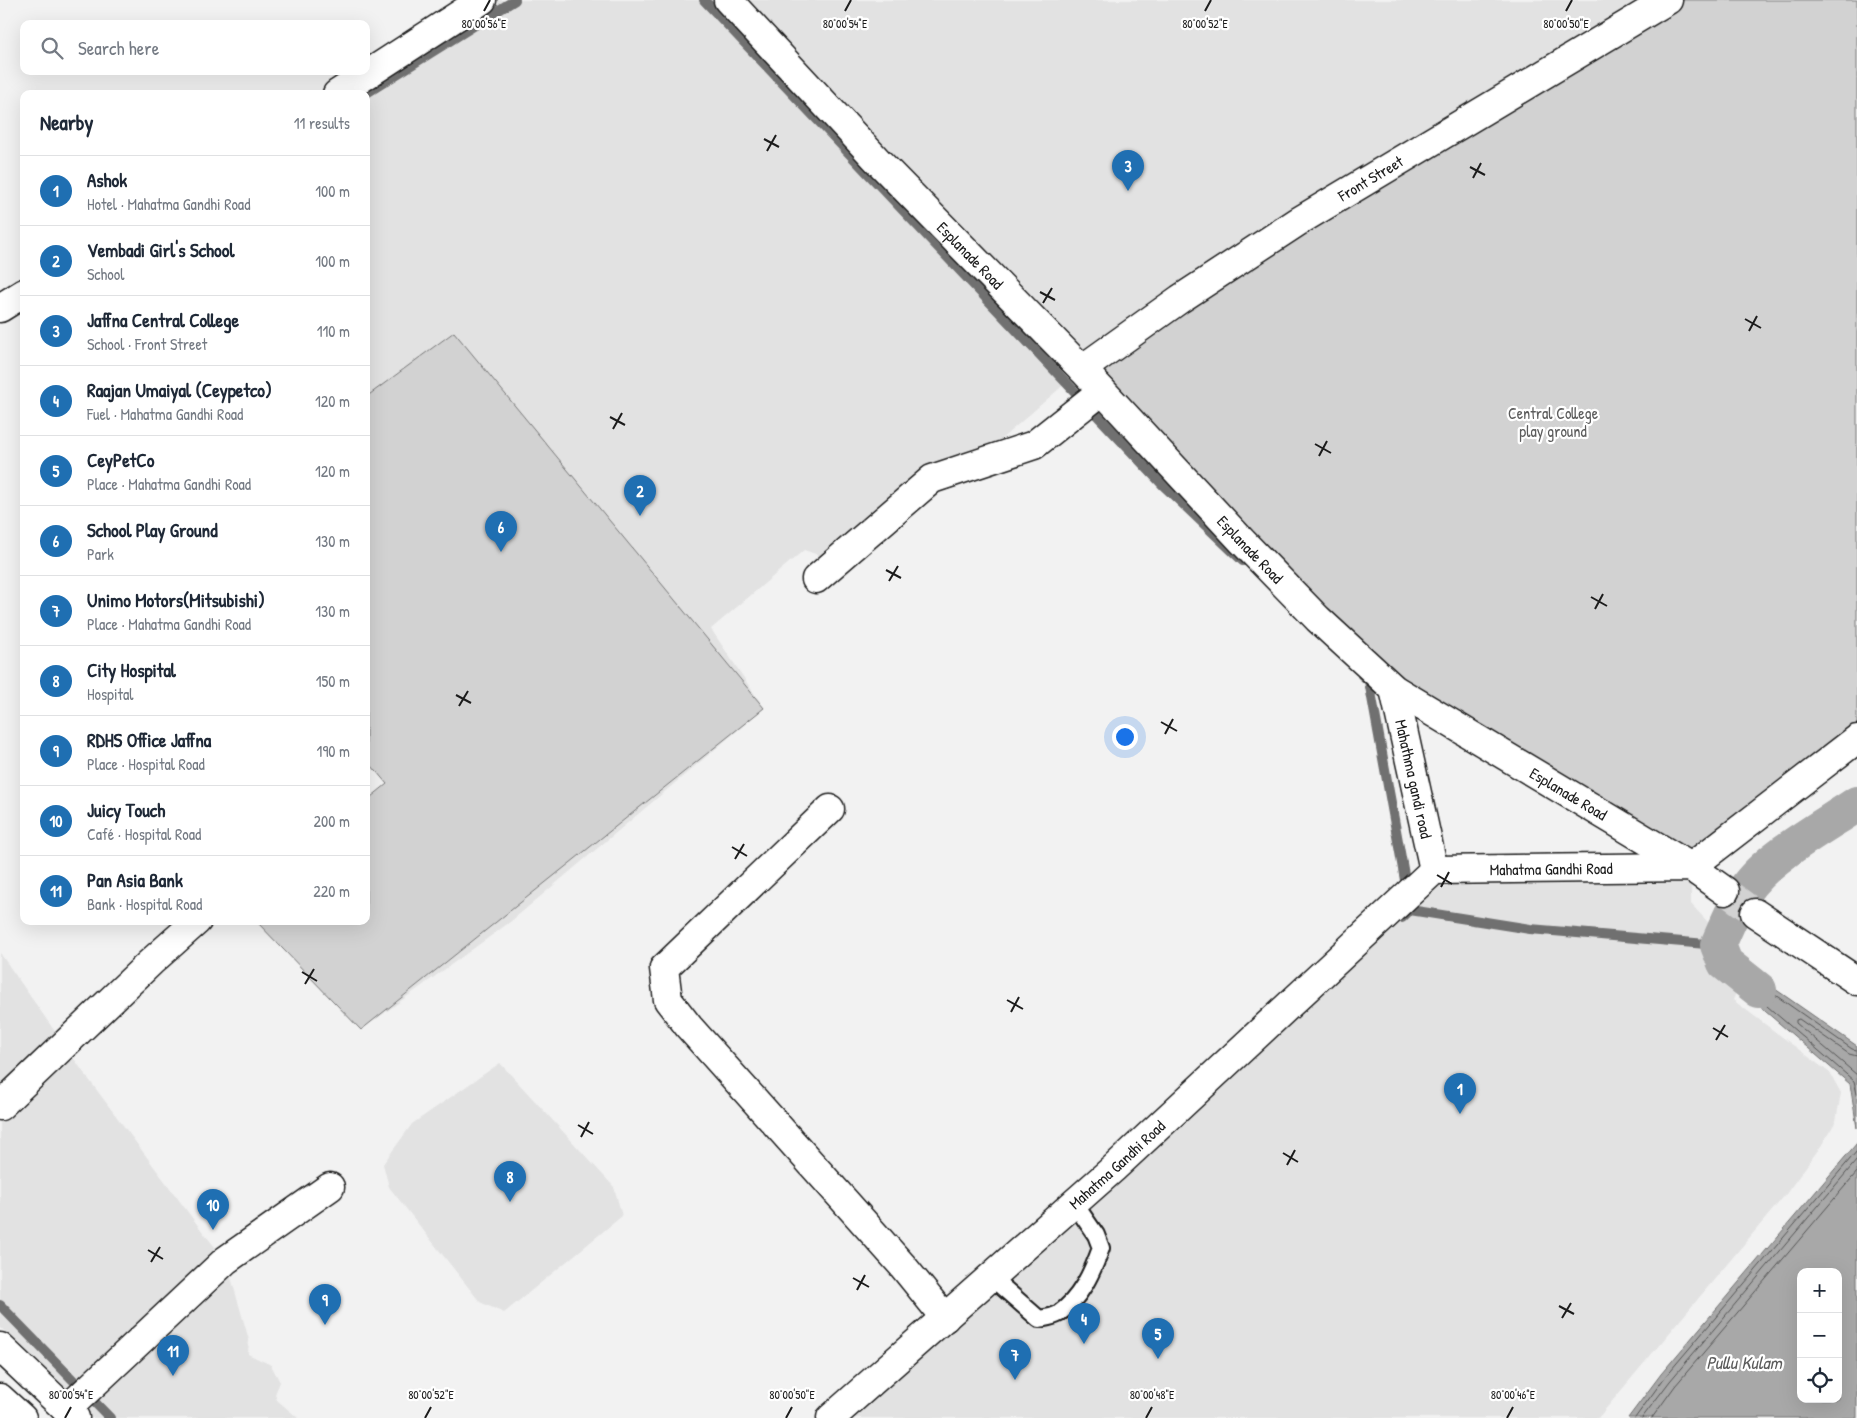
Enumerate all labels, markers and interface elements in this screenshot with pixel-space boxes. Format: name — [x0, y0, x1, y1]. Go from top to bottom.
text: 80°00'56"E — [462, 15, 507, 32]
text: 80°00'54"E — [823, 15, 868, 32]
text: 80°00'52"E — [1182, 15, 1229, 32]
text: 80°00'50"E — [1543, 15, 1589, 32]
search box — [20, 20, 370, 75]
icon: search — [38, 34, 66, 62]
text: Search here — [78, 35, 159, 61]
text: Nearby — [40, 108, 93, 137]
text: 11 results — [294, 112, 350, 134]
pin: 3 — [1112, 150, 1144, 191]
street label: Front Street — [1333, 150, 1408, 207]
text: Ashok — [87, 167, 127, 193]
text: 1 — [53, 180, 59, 202]
text: 100 m — [315, 180, 350, 202]
text: Hotel · Mahatma Gandhi Road — [87, 193, 250, 215]
street label: Esplanade Road — [932, 217, 1009, 294]
text: Vembadi Girl's School — [87, 237, 234, 263]
text: 2 — [52, 250, 60, 272]
text: 100 m — [315, 250, 350, 272]
text: School — [87, 263, 124, 285]
text: Jaffna Central College — [87, 307, 239, 333]
text: 3 — [52, 320, 60, 342]
text: 110 m — [317, 320, 350, 342]
text: School · Front Street — [87, 333, 207, 355]
text: Raajan Umaiyal (Ceypetco) — [87, 377, 272, 403]
text: 4 — [53, 390, 59, 412]
text: 120 m — [315, 390, 350, 412]
park label: Central College play ground — [1508, 402, 1599, 442]
text: Fuel · Mahatma Gandhi Road — [87, 403, 243, 425]
text: CeyPetCo — [87, 447, 154, 473]
text: 5 — [53, 460, 59, 482]
text: 120 m — [315, 460, 350, 482]
text: Place · Mahatma Gandhi Road — [87, 473, 251, 495]
pin: 2 — [624, 475, 656, 516]
street label: Esplanade Road — [1212, 510, 1288, 588]
pin: 6 — [485, 511, 517, 552]
text: School Play Ground — [87, 517, 218, 543]
text: 6 — [53, 530, 59, 552]
text: 130 m — [315, 530, 350, 552]
text: Park — [87, 543, 114, 565]
text: Unimo Motors(Mitsubishi) — [87, 587, 265, 613]
text: 7 — [52, 600, 60, 622]
text: 130 m — [315, 600, 350, 622]
text: Place · Mahatma Gandhi Road — [87, 613, 251, 635]
text: City Hospital — [87, 657, 176, 683]
text: 8 — [53, 670, 59, 692]
text: 150 m — [316, 670, 350, 692]
text: Hospital — [87, 683, 134, 705]
street label: Mahathma gandi road — [1390, 717, 1438, 840]
your location — [1112, 724, 1138, 750]
text: RDHS Office Jaffna — [87, 727, 211, 753]
text: 9 — [53, 740, 59, 762]
text: 190 m — [317, 740, 350, 762]
text: Place · Hospital Road — [87, 753, 205, 775]
street label: Esplanade Road — [1526, 762, 1611, 825]
text: Juicy Touch — [87, 797, 165, 823]
text: 10 — [50, 810, 62, 832]
text: 200 m — [314, 810, 350, 832]
text: Café · Hospital Road — [87, 823, 201, 845]
street label: Mahatma Gandhi Road — [1490, 857, 1613, 880]
text: Pan Asia Bank — [87, 867, 183, 893]
text: 11 — [50, 880, 62, 902]
text: 220 m — [313, 880, 350, 902]
text: Bank · Hospital Road — [87, 893, 202, 915]
pin: 1 — [1444, 1073, 1476, 1114]
street label: Mahatma Gandhi Road — [1064, 1115, 1170, 1214]
pin: 8 — [494, 1161, 526, 1202]
pin: 10 — [197, 1189, 229, 1230]
map controls — [1797, 1268, 1842, 1403]
button: + — [1797, 1268, 1842, 1313]
pin: 9 — [309, 1284, 341, 1325]
pin: 4 — [1068, 1303, 1100, 1344]
button: − — [1797, 1313, 1842, 1358]
pin: 5 — [1142, 1318, 1174, 1359]
pin: 11 — [157, 1335, 189, 1376]
pin: 7 — [999, 1339, 1031, 1380]
water label: Pullu Kulam — [1706, 1350, 1783, 1375]
button: locate — [1797, 1358, 1842, 1403]
text: 80°00'54"E — [49, 1386, 94, 1403]
text: 80°00'52"E — [408, 1386, 455, 1403]
text: 80°00'50"E — [769, 1386, 815, 1403]
text: 80°00'48"E — [1130, 1386, 1175, 1403]
text: 80°00'46"E — [1491, 1386, 1536, 1403]

